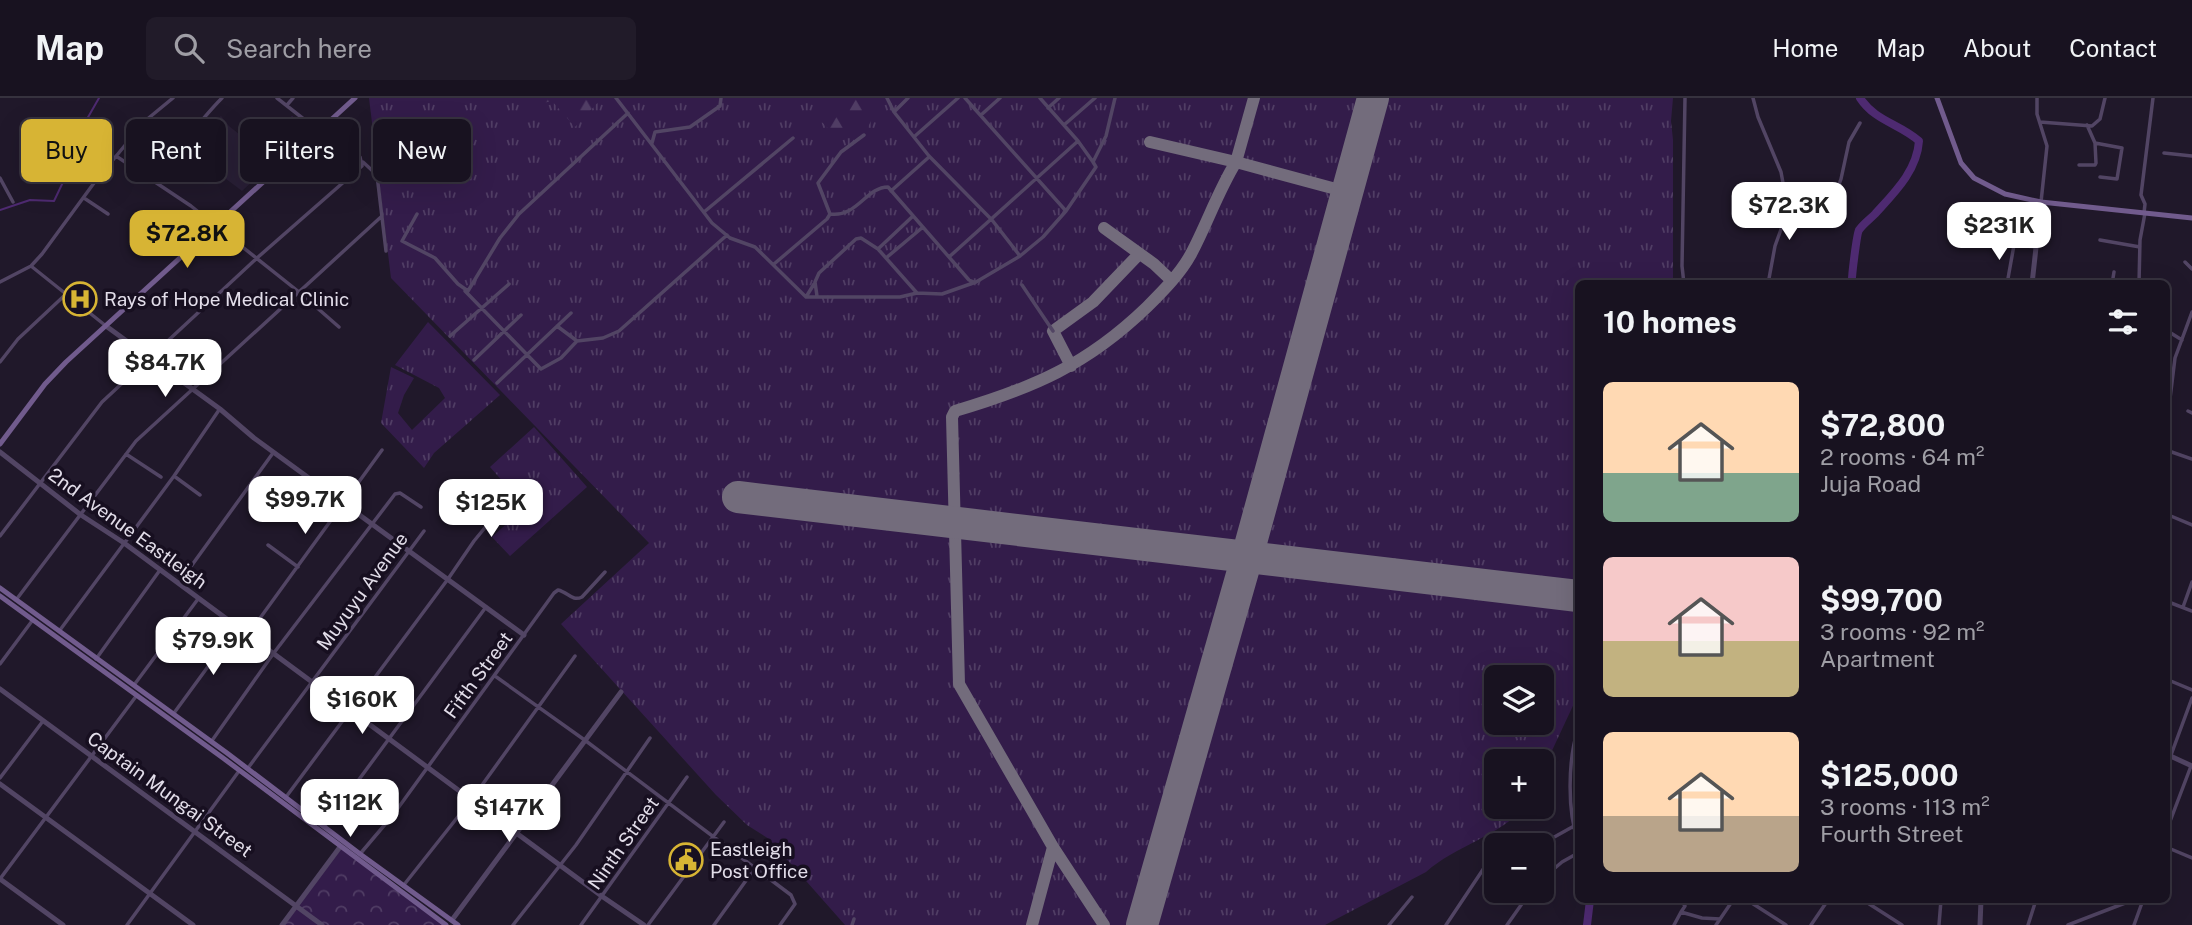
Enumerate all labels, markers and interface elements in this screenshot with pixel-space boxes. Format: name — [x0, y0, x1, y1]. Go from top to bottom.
search box — [146, 17, 636, 80]
text: Map — [35, 29, 104, 67]
icon: search — [170, 29, 208, 67]
text: Search here — [226, 33, 372, 64]
text: Home — [1772, 34, 1838, 62]
text: Map — [1876, 34, 1925, 62]
text: About — [1963, 34, 2031, 62]
text: Contact — [2069, 34, 2157, 62]
chip: Buy — [21, 119, 112, 182]
chip: Rent — [126, 119, 226, 182]
chip: Filters — [240, 119, 359, 182]
chip: New — [373, 119, 471, 182]
pin: $72.3K — [1732, 183, 1846, 242]
text: $72.3K — [1748, 191, 1830, 218]
pin: $231K — [1950, 202, 2048, 262]
pin: $72.8K — [130, 211, 244, 270]
text: $231K — [1963, 211, 2035, 238]
text: $72.8K — [146, 219, 228, 246]
hospital icon: Rays of Hope Medical Clinic — [61, 280, 99, 318]
place label: Rays of Hope Medical Clinic — [104, 288, 349, 310]
icon: filters — [2104, 303, 2142, 341]
text: 10 homes — [1603, 304, 1737, 340]
pin: $84.7K — [108, 340, 222, 399]
text: $84.7K — [124, 348, 206, 375]
text: $72,800 — [1820, 407, 1945, 443]
icon: home — [1659, 410, 1743, 494]
text: 2 rooms · 64 m² — [1820, 443, 1984, 470]
street label: 2nd Avenue Eastleigh — [45, 463, 211, 593]
text: Juja Road — [1820, 470, 1921, 497]
pin: $99.7K — [248, 476, 362, 536]
pin: $125K — [442, 480, 540, 539]
text: $99.7K — [264, 485, 346, 512]
text: $125K — [455, 488, 527, 515]
street label: Muyuyu Avenue — [312, 528, 412, 654]
text: $99,700 — [1820, 582, 1943, 618]
icon: home — [1659, 585, 1743, 669]
pin: $79.9K — [156, 618, 270, 677]
text: 3 rooms · 92 m² — [1820, 618, 1985, 645]
text: $79.9K — [172, 626, 254, 653]
street label: Fifth Street — [439, 628, 517, 722]
text: Apartment — [1820, 645, 1935, 672]
map controls — [1484, 665, 1554, 903]
button: layers — [1484, 665, 1554, 735]
pin: $160K — [313, 676, 411, 736]
text: $160K — [326, 685, 398, 712]
street label: Captain Mungai Street — [83, 727, 257, 861]
button: + — [1484, 749, 1554, 819]
text: $125,000 — [1820, 757, 1959, 793]
icon: home — [1659, 760, 1743, 844]
pin: $112K — [301, 780, 399, 839]
pin: $147K — [460, 784, 558, 844]
text: $112K — [317, 788, 383, 815]
street label: Ninth Street — [583, 792, 663, 894]
text: $147K — [473, 793, 545, 820]
text: 3 rooms · 113 m² — [1820, 793, 1990, 820]
text: Fourth Street — [1820, 820, 1963, 847]
button: − — [1484, 833, 1554, 903]
place label: Eastleigh Post Office — [710, 838, 808, 882]
public building icon: Eastleigh Post Office — [667, 841, 705, 879]

